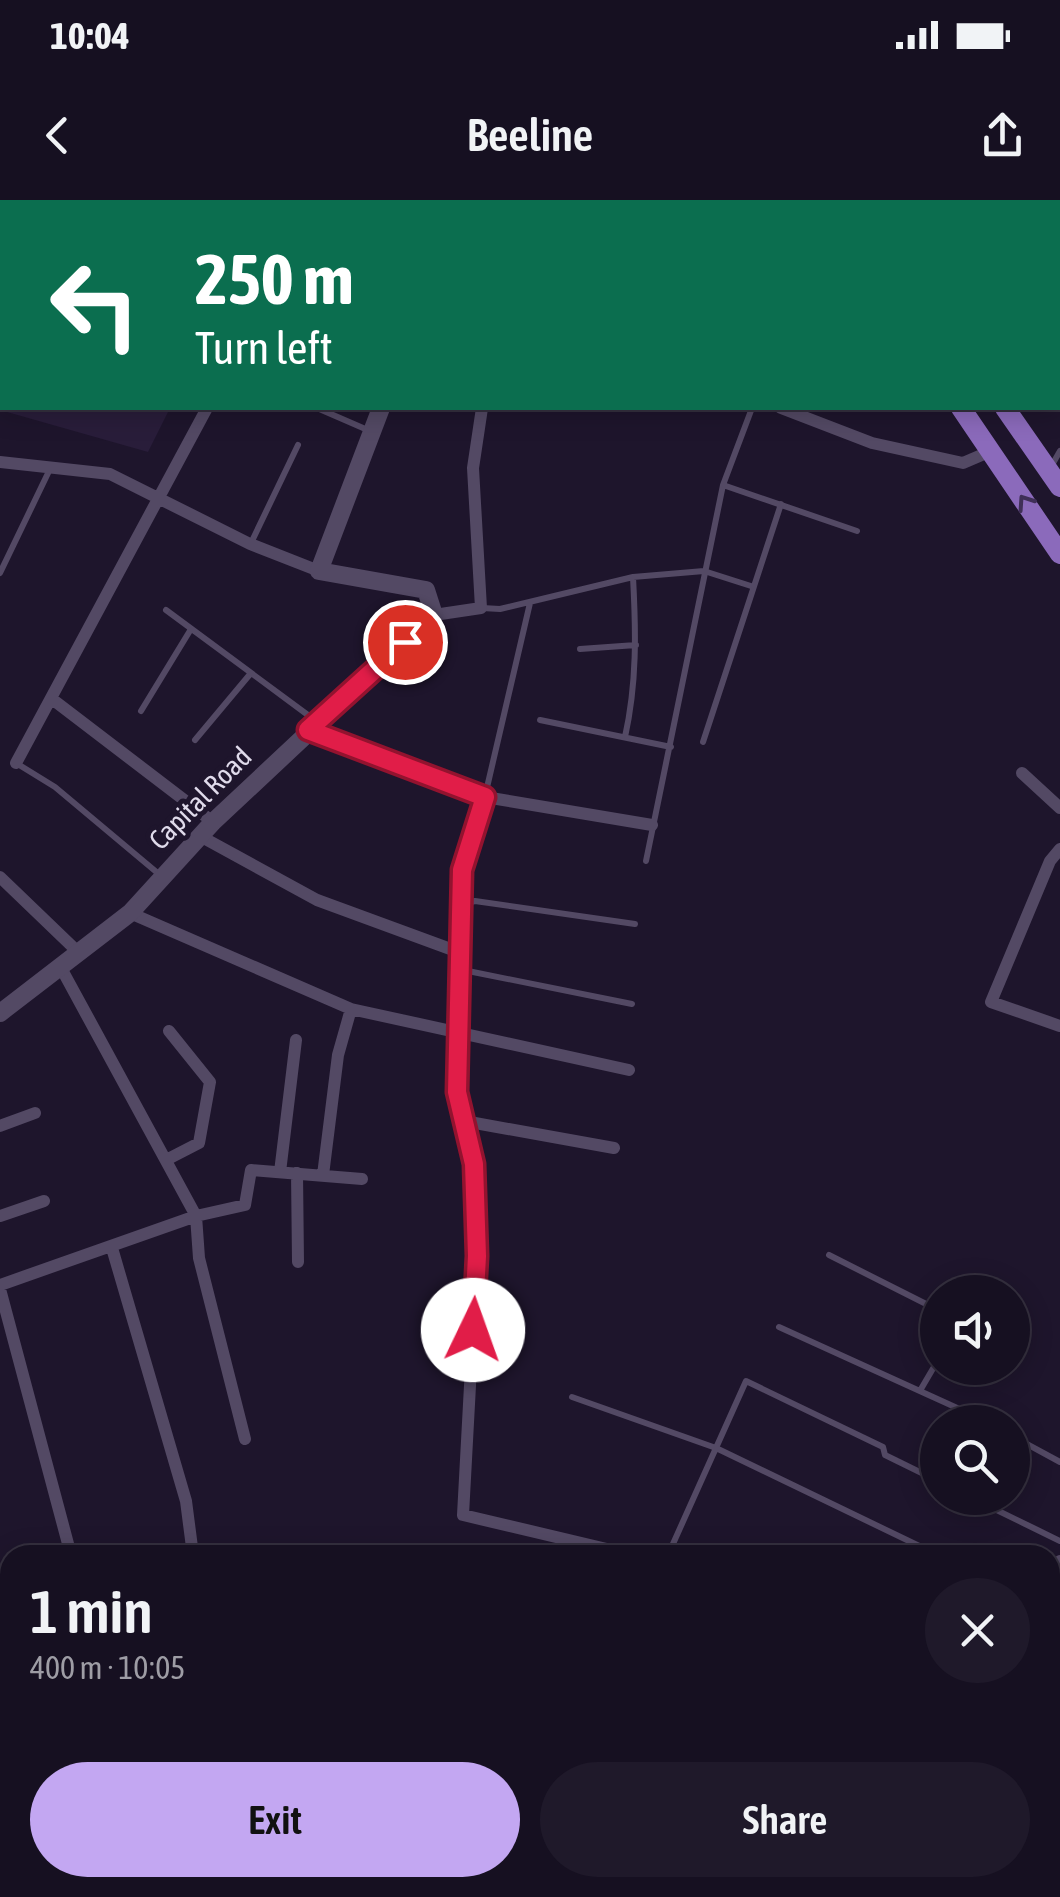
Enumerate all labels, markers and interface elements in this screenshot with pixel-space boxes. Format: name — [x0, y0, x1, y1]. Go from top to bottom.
text: 10:04 — [50, 14, 130, 57]
icon: back — [30, 108, 85, 163]
icon: share — [975, 108, 1030, 163]
text: Beeline — [467, 109, 593, 161]
text: 250 m — [195, 239, 354, 319]
icon: left — [30, 240, 160, 370]
text: Turn left — [195, 322, 333, 374]
one-way arrow — [1019, 495, 1037, 514]
pin — [363, 600, 448, 685]
icon: arrive — [378, 615, 433, 670]
street label: Capital Road — [142, 740, 258, 856]
map controls — [920, 1275, 1030, 1515]
button: sound — [920, 1275, 1030, 1385]
position arrow — [421, 1278, 525, 1382]
button: search — [920, 1405, 1030, 1515]
text: 1 min — [30, 1577, 153, 1646]
button: close — [925, 1578, 1030, 1683]
text: 400 m · 10:05 — [30, 1649, 185, 1686]
button: Exit — [30, 1762, 520, 1877]
button: Share — [540, 1762, 1030, 1877]

